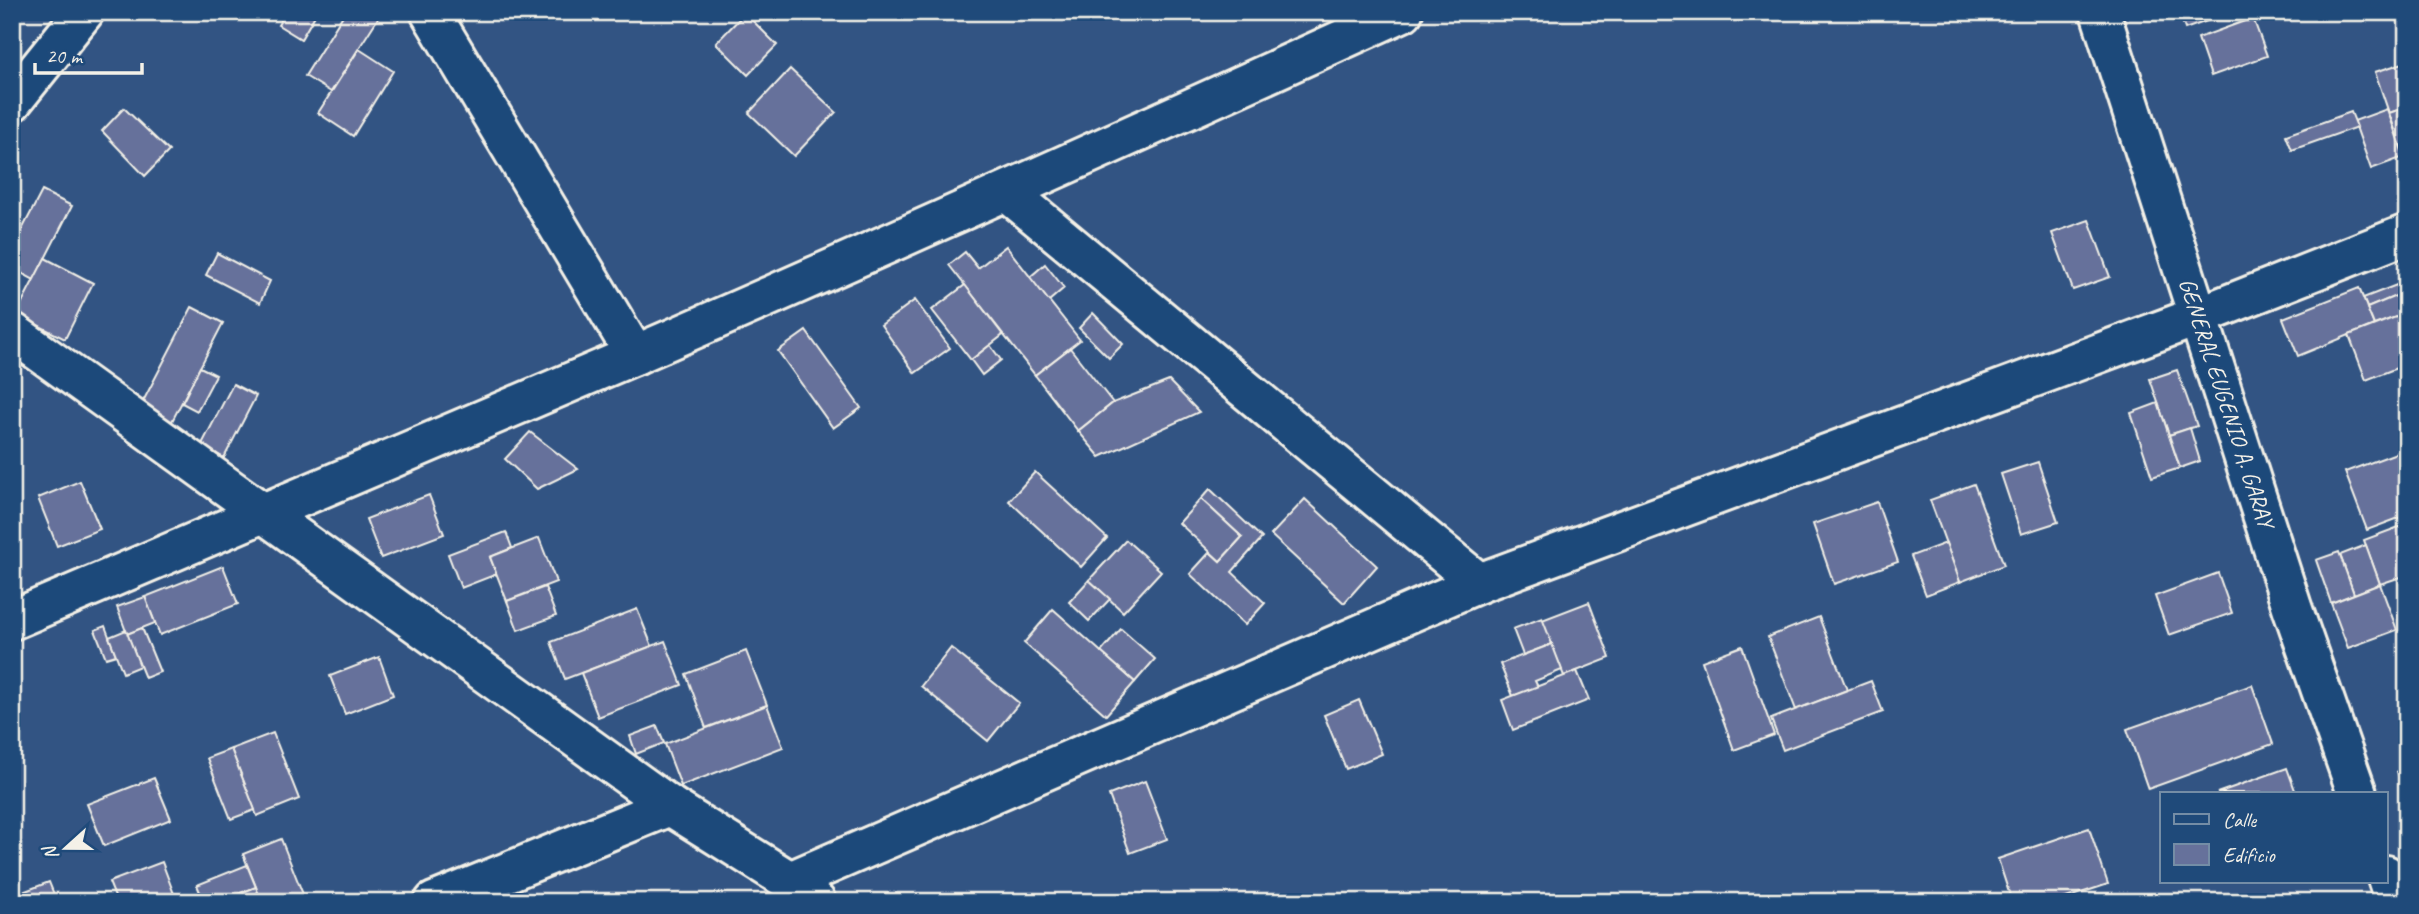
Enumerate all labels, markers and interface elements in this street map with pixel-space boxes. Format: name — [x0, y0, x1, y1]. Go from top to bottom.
scale bar — [35, 32, 142, 76]
text: 20 m — [46, 43, 84, 69]
street label: GENERAL EUGENIO A. GARAY — [2172, 274, 2282, 534]
legend — [2160, 792, 2388, 883]
text: Calle — [2223, 807, 2257, 833]
north arrow — [32, 813, 102, 883]
text: N — [37, 841, 64, 864]
text: Edificio — [2223, 842, 2276, 868]

